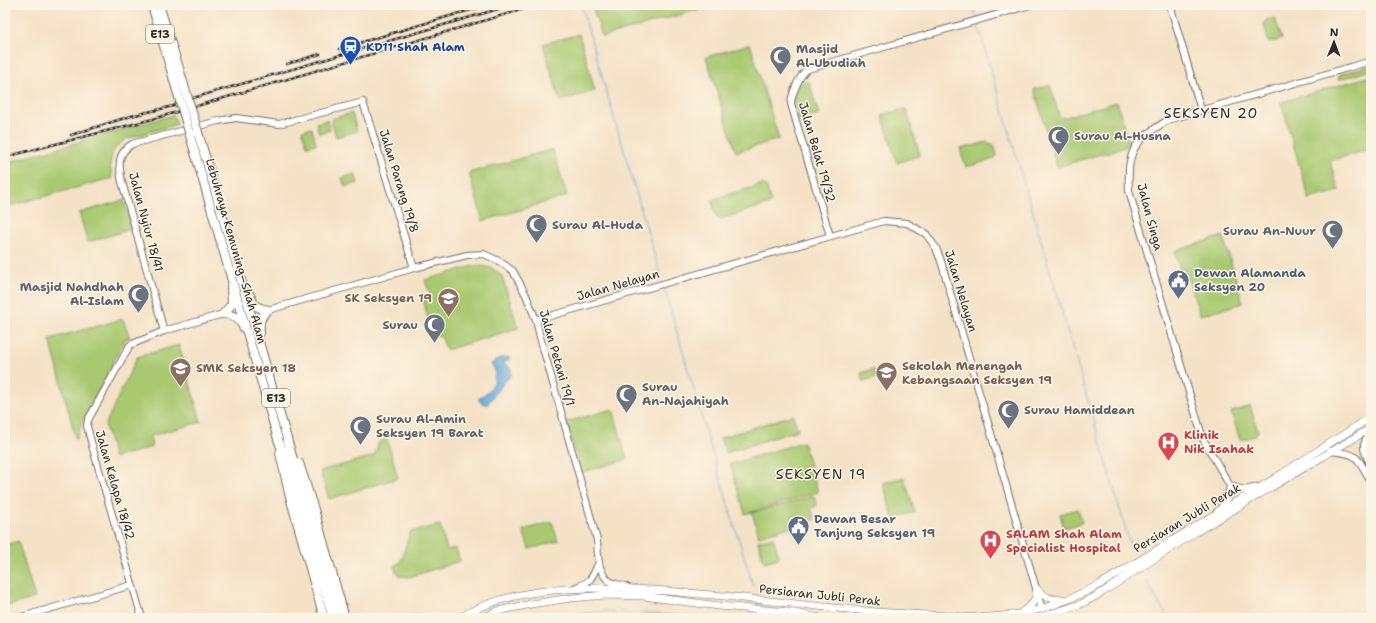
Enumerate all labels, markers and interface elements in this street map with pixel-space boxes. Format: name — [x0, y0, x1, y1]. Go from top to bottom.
north arrow — [1314, 22, 1354, 62]
road number: E13 — [146, 25, 174, 43]
text: N — [1330, 25, 1339, 40]
station icon: KD11 Shah Alam — [337, 34, 363, 67]
place label: KD11 Shah Alam — [366, 39, 465, 55]
place label: Masjid Al-Ubudiah — [796, 41, 866, 71]
mosque icon: Masjid Al-Ubudiah — [768, 43, 794, 76]
street label: Jalan Belat 19/32 — [795, 100, 839, 204]
district label: SEKSYEN 20 — [1164, 104, 1258, 122]
mosque icon: Surau Al-Husna — [1046, 123, 1072, 156]
street label: Jalan Parang 19/8 — [376, 127, 422, 235]
place label: Surau Al-Husna — [1074, 128, 1172, 144]
street label: Lebuhraya Kemuning–Shah Alam — [202, 156, 270, 346]
street label: Jalan Nyiur 18/41 — [125, 171, 167, 273]
street label: Jalan Singa — [1133, 182, 1167, 253]
mosque icon: Surau Al-Huda — [524, 212, 550, 245]
place label: Surau Al-Huda — [552, 217, 644, 233]
mosque icon: Surau An-Nuur — [1319, 218, 1345, 251]
place label: Surau An-Nuur — [1223, 223, 1317, 239]
street label: Jalan Nelayan — [941, 248, 981, 334]
place label: Dewan Alamanda Seksyen 20 — [1194, 265, 1306, 295]
street label: Jalan Nelayan — [575, 266, 661, 304]
public building icon: Dewan Alamanda Seksyen 20 — [1166, 267, 1192, 300]
place label: Masjid Nahdhah Al-Islam — [20, 279, 124, 309]
mosque icon: Masjid Nahdhah Al-Islam — [126, 281, 152, 314]
school or university icon: SK Seksyen 19 — [435, 285, 461, 318]
place label: SK Seksyen 19 — [345, 290, 432, 306]
street label: Jalan Petani 19/1 — [536, 308, 578, 408]
mosque icon: Surau — [421, 312, 447, 345]
place label: Surau — [382, 317, 418, 333]
school or university icon: SMK Seksyen 18 — [167, 355, 193, 388]
place label: Sekolah Menengah Kebangsaan Seksyen 19 — [902, 358, 1052, 388]
place label: SMK Seksyen 18 — [196, 360, 296, 376]
school or university icon: Sekolah Menengah Kebangsaan Seksyen 19 — [874, 360, 900, 393]
place label: Surau An-Najahiyah — [642, 379, 729, 409]
mosque icon: Surau An-Najahiyah — [614, 381, 640, 414]
road number: E13 — [262, 389, 290, 407]
mosque icon: Surau Hamiddean — [995, 397, 1021, 430]
place label: Surau Hamiddean — [1024, 402, 1135, 418]
place label: Surau Al-Amin Seksyen 19 Barat — [376, 411, 484, 441]
mosque icon: Surau Al-Amin Seksyen 19 Barat — [348, 413, 374, 446]
place label: Klinik Nik Isahak — [1184, 427, 1254, 457]
street label: Jalan Kelapa 18/42 — [92, 429, 138, 541]
hospital icon: Klinik Nik Isahak — [1155, 429, 1181, 462]
district label: SEKSYEN 19 — [776, 465, 866, 483]
street label: Persiaran Jubli Perak — [1130, 480, 1244, 556]
place label: Dewan Besar Tanjung Seksyen 19 — [814, 511, 935, 541]
public building icon: Dewan Besar Tanjung Seksyen 19 — [785, 513, 811, 546]
place label: SALAM Shah Alam Specialist Hospital — [1006, 526, 1122, 556]
hospital icon: SALAM Shah Alam Specialist Hospital — [978, 528, 1004, 561]
street label: Persiaran Jubli Perak — [758, 581, 882, 609]

